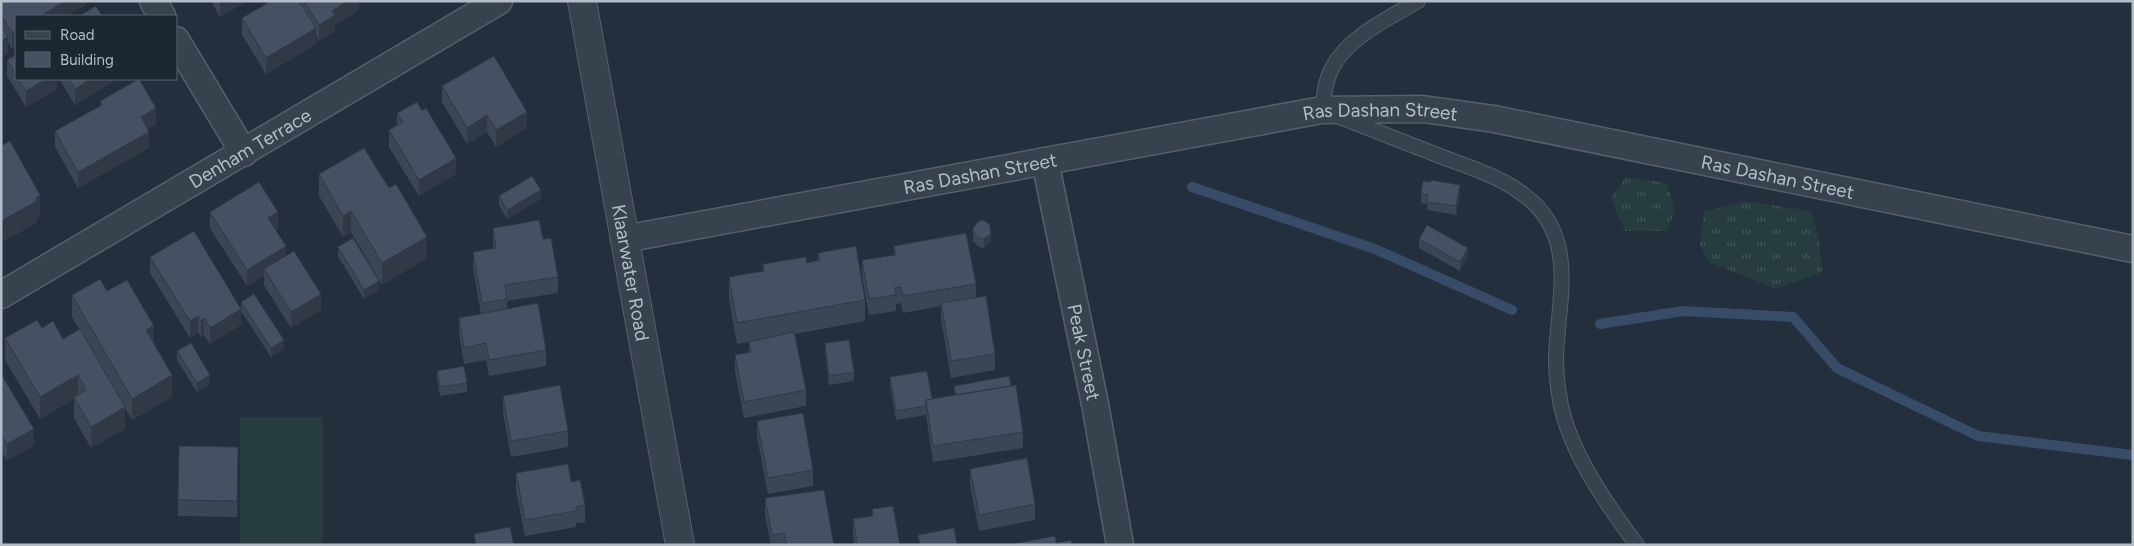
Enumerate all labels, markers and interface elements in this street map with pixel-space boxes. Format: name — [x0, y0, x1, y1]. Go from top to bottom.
legend — [15, 15, 178, 80]
text: Road — [60, 26, 95, 44]
text: Building — [60, 51, 114, 69]
street label: Ras Dashan Street — [1301, 97, 1459, 125]
street label: Denham Terrace — [185, 103, 315, 193]
street label: Ras Dashan Street — [901, 148, 1059, 199]
street label: Ras Dashan Street — [1699, 150, 1856, 203]
street label: Klaarwater Road — [607, 202, 655, 343]
street label: Peak Street — [1063, 302, 1105, 402]

